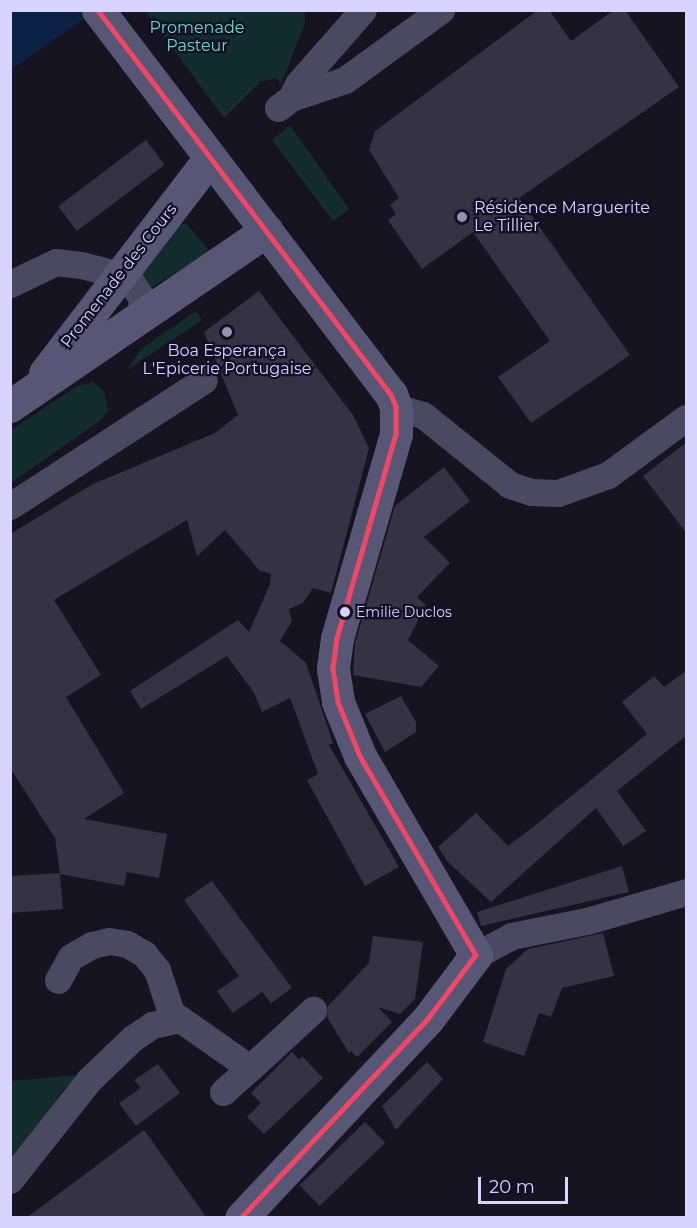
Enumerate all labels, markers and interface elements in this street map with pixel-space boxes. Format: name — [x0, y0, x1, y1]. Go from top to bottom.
park label: Promenade Pasteur — [150, 18, 244, 56]
place label: Résidence Marguerite Le Tillier — [474, 198, 650, 236]
street label: Promenade des Cours — [57, 200, 181, 352]
marker: Résidence Marguerite Le Tillier — [455, 210, 469, 224]
marker: Boa Esperança L'Epicerie Portugaise — [220, 325, 234, 339]
place label: Boa Esperança L'Epicerie Portugaise — [143, 341, 311, 379]
place label: Emilie Duclos — [356, 604, 452, 620]
marker: Emilie Duclos — [339, 606, 351, 618]
scale bar — [481, 1165, 571, 1203]
text: 20 m — [489, 1176, 535, 1198]

